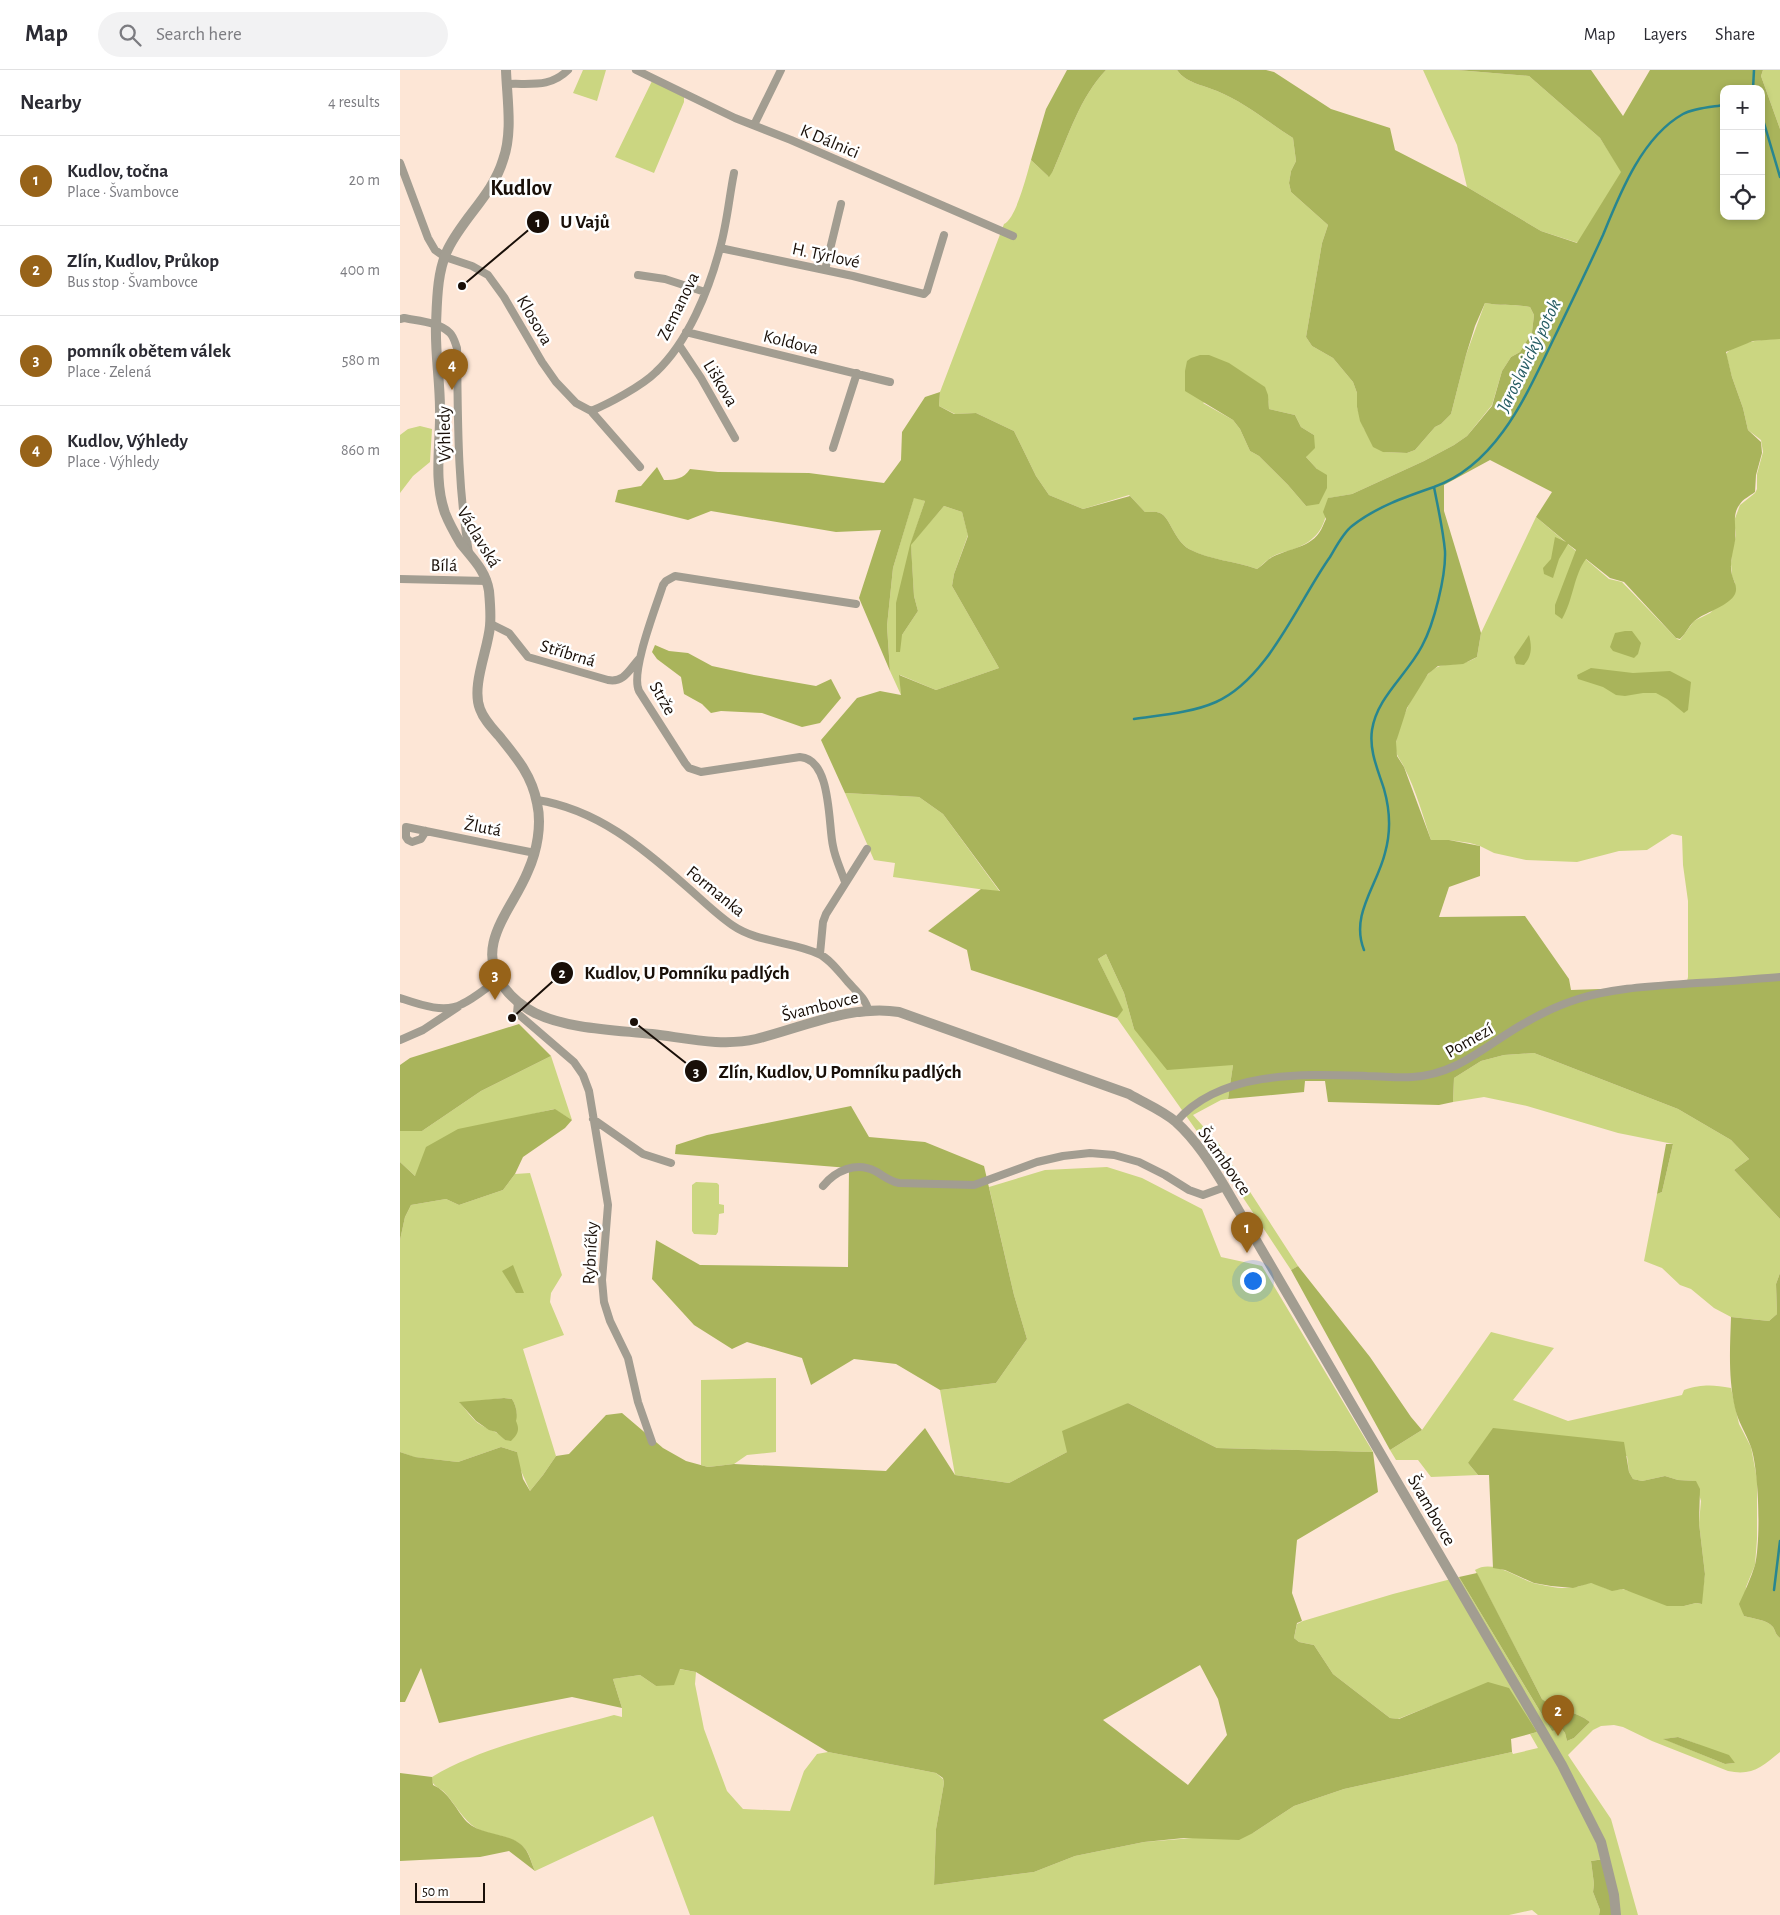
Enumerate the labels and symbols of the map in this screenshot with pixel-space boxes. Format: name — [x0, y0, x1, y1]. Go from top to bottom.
street label: K Dálnici — [797, 121, 862, 162]
district label: Kudlov — [490, 177, 552, 199]
callout: U Vajů — [525, 205, 620, 239]
text: U Vajů — [560, 213, 610, 232]
text: 1 — [535, 215, 541, 230]
street label: H. Týrlové — [790, 240, 861, 272]
street label: Zemanova — [655, 270, 703, 343]
street label: Klosova — [513, 293, 555, 348]
water label: Jaroslavický potok — [1493, 296, 1565, 416]
street label: Koldova — [761, 327, 820, 359]
pin: 4 — [436, 349, 468, 390]
street label: Liškova — [699, 357, 741, 410]
street label: Výhledy — [436, 405, 454, 462]
street label: Václavská — [453, 504, 503, 571]
street label: Bílá — [430, 557, 458, 575]
street label: Stříbrná — [538, 637, 598, 671]
street label: Strže — [645, 679, 679, 718]
street label: Žlutá — [463, 813, 503, 840]
street label: Formanka — [683, 863, 748, 921]
callout: Kudlov, U Pomníku padlých — [549, 956, 800, 990]
pin: 3 — [479, 959, 511, 1000]
text: Kudlov, U Pomníku padlých — [584, 964, 790, 983]
text: 2 — [558, 966, 566, 981]
street label: Švambovce — [779, 986, 860, 1025]
street label: Pomezí — [1443, 1020, 1497, 1062]
callout: Zlín, Kudlov, U Pomníku padlých — [684, 1054, 972, 1088]
text: Zlín, Kudlov, U Pomníku padlých — [718, 1063, 962, 1082]
text: 3 — [693, 1065, 699, 1080]
street label: Švambovce — [1194, 1123, 1257, 1199]
pin: 1 — [1231, 1212, 1263, 1253]
street label: Rybníčky — [580, 1221, 602, 1285]
your location — [1240, 1268, 1266, 1294]
street label: Švambovce — [1404, 1471, 1461, 1549]
pin: 2 — [1542, 1695, 1574, 1736]
scale bar — [415, 1880, 485, 1903]

